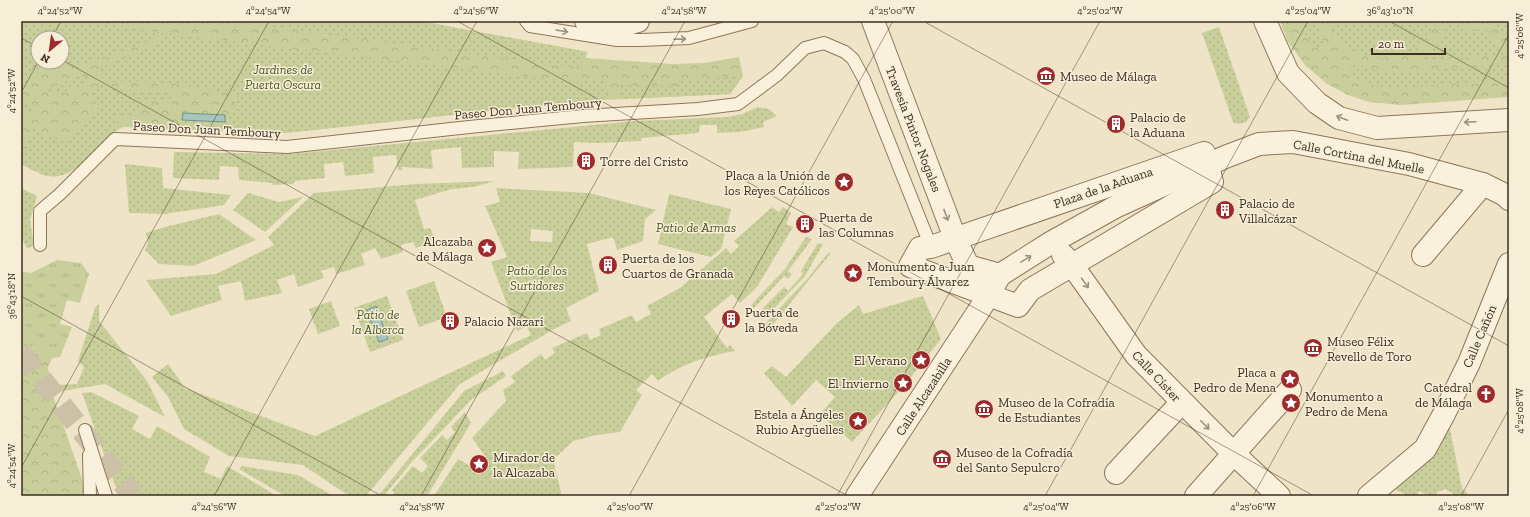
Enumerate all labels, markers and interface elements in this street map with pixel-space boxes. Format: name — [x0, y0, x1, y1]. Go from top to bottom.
text: 4°24'52"W — [38, 5, 83, 17]
text: 4°24'54"W — [246, 5, 291, 17]
text: 4°24'56"W — [454, 5, 499, 17]
text: 4°24'58"W — [662, 5, 707, 17]
text: 4°25'00"W — [869, 5, 916, 17]
text: 4°25'02"W — [1077, 5, 1123, 17]
text: 4°25'04"W — [1285, 5, 1331, 17]
text: 36°43'10"N — [1367, 5, 1414, 17]
text: 4°25'06"W — [1514, 13, 1526, 59]
one-way arrow — [555, 27, 568, 35]
north arrow — [30, 30, 70, 70]
scale bar — [1372, 30, 1445, 56]
one-way arrow — [673, 35, 686, 43]
text: 20 m — [1378, 37, 1405, 51]
text: N — [38, 50, 52, 66]
park label: Jardines de Puerta Oscura — [245, 62, 321, 92]
street label: Travesía Pintor Nogales — [883, 64, 945, 194]
museum icon: Museo de Málaga — [1035, 65, 1057, 87]
text: 4°24'52"W — [6, 68, 18, 113]
place label: Museo de Málaga — [1060, 69, 1158, 84]
street label: Paseo Don Juan Temboury — [454, 95, 603, 122]
place label: Palacio de la Aduana — [1130, 110, 1186, 140]
building icon: Palacio de la Aduana — [1105, 113, 1127, 135]
one-way arrow — [1336, 113, 1348, 121]
street label: Paseo Don Juan Temboury — [133, 118, 282, 141]
one-way arrow — [1464, 119, 1477, 126]
street label: Calle Cortina del Muelle — [1292, 136, 1426, 177]
building icon: Torre del Cristo — [575, 150, 597, 172]
place label: Torre del Cristo — [600, 154, 689, 169]
street label: Plaza de la Aduana — [1052, 163, 1155, 211]
place label: Placa a la Unión de los Reyes Católicos — [725, 168, 830, 198]
place icon: Placa a la Unión de los Reyes Católicos — [833, 171, 855, 193]
place label: Palacio de Villalcázar — [1238, 196, 1298, 226]
building icon: Palacio de Villalcázar — [1214, 199, 1236, 221]
one-way arrow — [943, 208, 951, 220]
place label: Puerta de las Columnas — [819, 210, 894, 240]
building icon: Puerta de las Columnas — [794, 213, 816, 235]
park label: Patio de Armas — [656, 220, 736, 235]
place label: Alcazaba de Málaga — [416, 234, 474, 264]
place icon: Alcazaba de Málaga — [476, 237, 498, 259]
place label: Puerta de los Cuartos de Granada — [622, 251, 734, 281]
building icon: Puerta de los Cuartos de Granada — [597, 254, 619, 276]
one-way arrow — [1020, 254, 1032, 262]
place label: Monumento a Juan Temboury Álvarez — [867, 259, 975, 289]
place icon: Monumento a Juan Temboury Álvarez — [842, 262, 864, 284]
park label: Patio de los Surtidores — [507, 263, 567, 293]
text: 36°43'18"N — [6, 272, 18, 319]
one-way arrow — [1081, 278, 1089, 289]
street label: Calle Cañón — [1459, 302, 1500, 370]
place label: Puerta de la Bóveda — [745, 305, 799, 335]
park label: Patio de la Alberca — [352, 307, 404, 337]
building icon: Puerta de la Bóveda — [720, 308, 742, 330]
building icon: Palacio Nazarí — [439, 310, 461, 332]
place label: Palacio Nazarí — [464, 314, 544, 329]
place label: Museo Félix Revello de Toro — [1327, 334, 1412, 364]
museum icon: Museo Félix Revello de Toro — [1302, 337, 1324, 359]
street label: Calle Císter — [1129, 348, 1184, 405]
place icon: El Verano — [910, 349, 932, 371]
place label: El Verano — [854, 353, 907, 368]
street label: Calle Alcazabilla — [892, 354, 955, 438]
place label: Placa a Pedro de Mena — [1193, 365, 1277, 395]
place icon: Placa a Pedro de Mena — [1279, 368, 1301, 390]
place icon: El Invierno — [892, 372, 914, 394]
place label: El Invierno — [828, 376, 889, 391]
place label: Catedral de Málaga — [1415, 380, 1473, 410]
church icon: Catedral de Málaga — [1475, 383, 1497, 405]
text: 4°25'08"W — [1514, 388, 1526, 434]
place label: Monumento a Pedro de Mena — [1305, 389, 1388, 419]
place icon: Monumento a Pedro de Mena — [1280, 392, 1302, 414]
place label: Museo de la Cofradía de Estudiantes — [998, 395, 1116, 425]
museum icon: Museo de la Cofradía de Estudiantes — [973, 398, 995, 420]
place label: Estela a Ángeles Rubio Argüelles — [754, 407, 844, 437]
place icon: Estela a Ángeles Rubio Argüelles — [847, 410, 869, 432]
one-way arrow — [1200, 420, 1210, 430]
text: 4°24'54"W — [6, 443, 18, 488]
place label: Museo de la Cofradía del Santo Sepulcro — [956, 445, 1074, 475]
museum icon: Museo de la Cofradía del Santo Sepulcro — [931, 448, 953, 470]
place label: Mirador de la Alcazaba — [493, 450, 556, 480]
place icon: Mirador de la Alcazaba — [468, 453, 490, 475]
text: 4°24'56"W — [192, 501, 237, 513]
text: 4°24'58"W — [400, 501, 445, 513]
text: 4°25'00"W — [607, 501, 654, 513]
text: 4°25'02"W — [815, 501, 861, 513]
text: 4°25'04"W — [1023, 501, 1069, 513]
text: 4°25'06"W — [1230, 501, 1276, 513]
text: 4°25'08"W — [1438, 501, 1484, 513]

